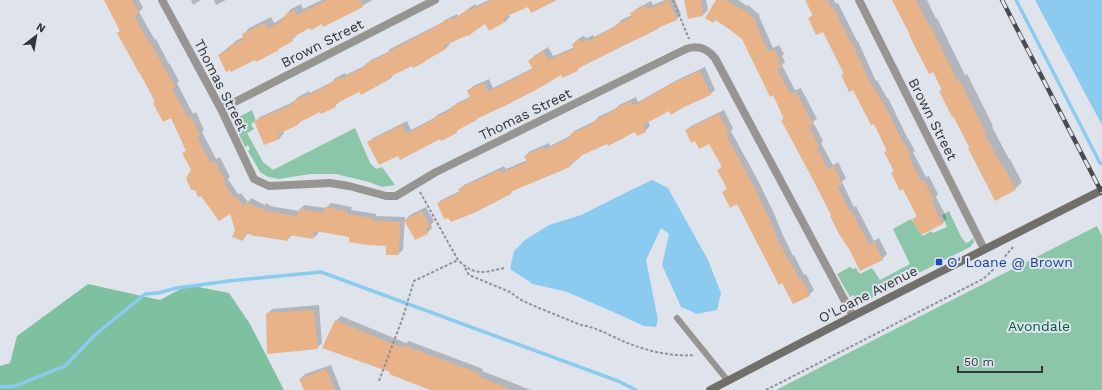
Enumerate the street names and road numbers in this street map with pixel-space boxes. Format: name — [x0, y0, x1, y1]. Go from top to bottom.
street label: Brown Street — [278, 15, 366, 71]
street label: Thomas Street — [191, 36, 251, 134]
street label: Brown Street — [905, 75, 961, 163]
street label: Thomas Street — [476, 85, 574, 143]
street label: O'Loane Avenue — [816, 262, 920, 326]

